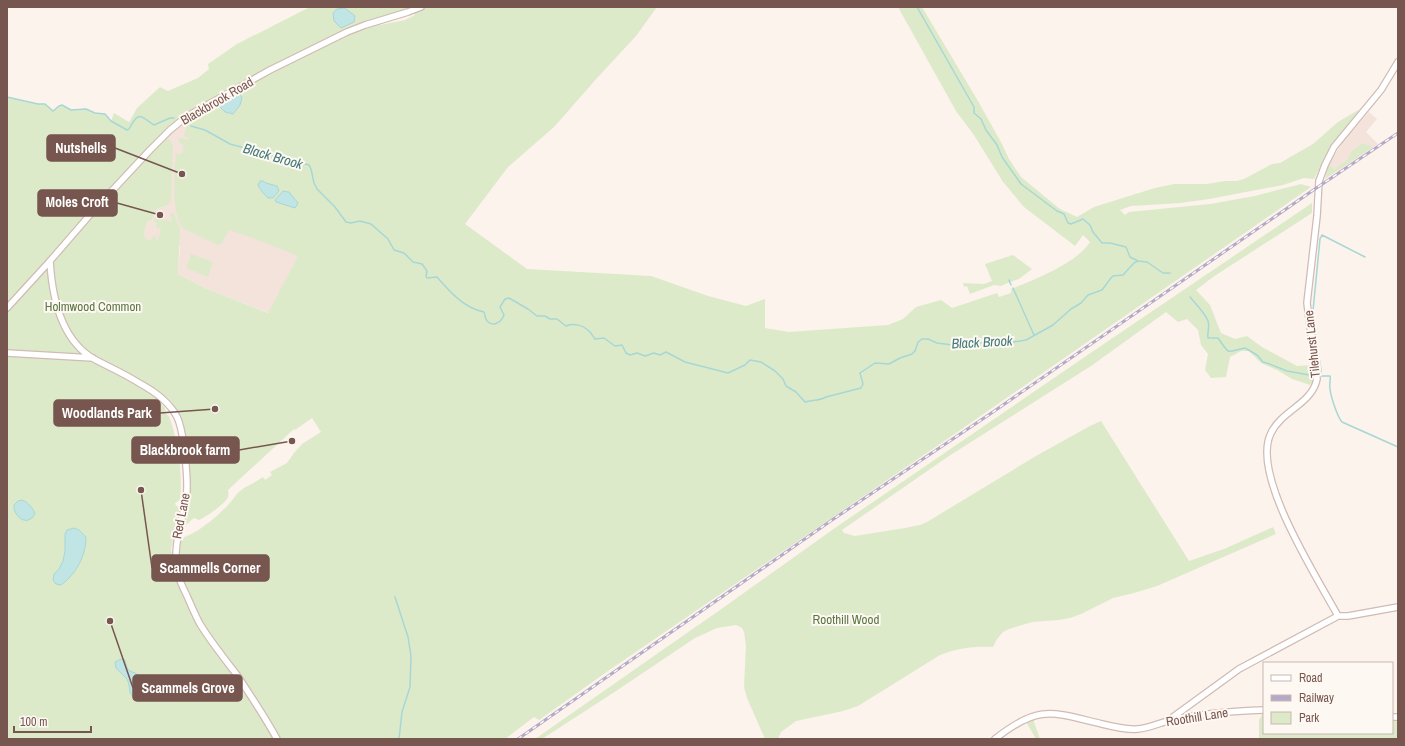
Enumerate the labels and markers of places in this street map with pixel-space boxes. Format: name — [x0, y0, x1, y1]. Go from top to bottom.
callout: Nutshells — [47, 135, 115, 161]
callout: Moles Croft — [38, 190, 117, 216]
callout: Woodlands Park — [54, 400, 160, 426]
callout: Blackbrook farm — [132, 437, 239, 463]
callout: Scammells Corner — [152, 555, 269, 581]
callout: Scammels Grove — [133, 675, 242, 701]

